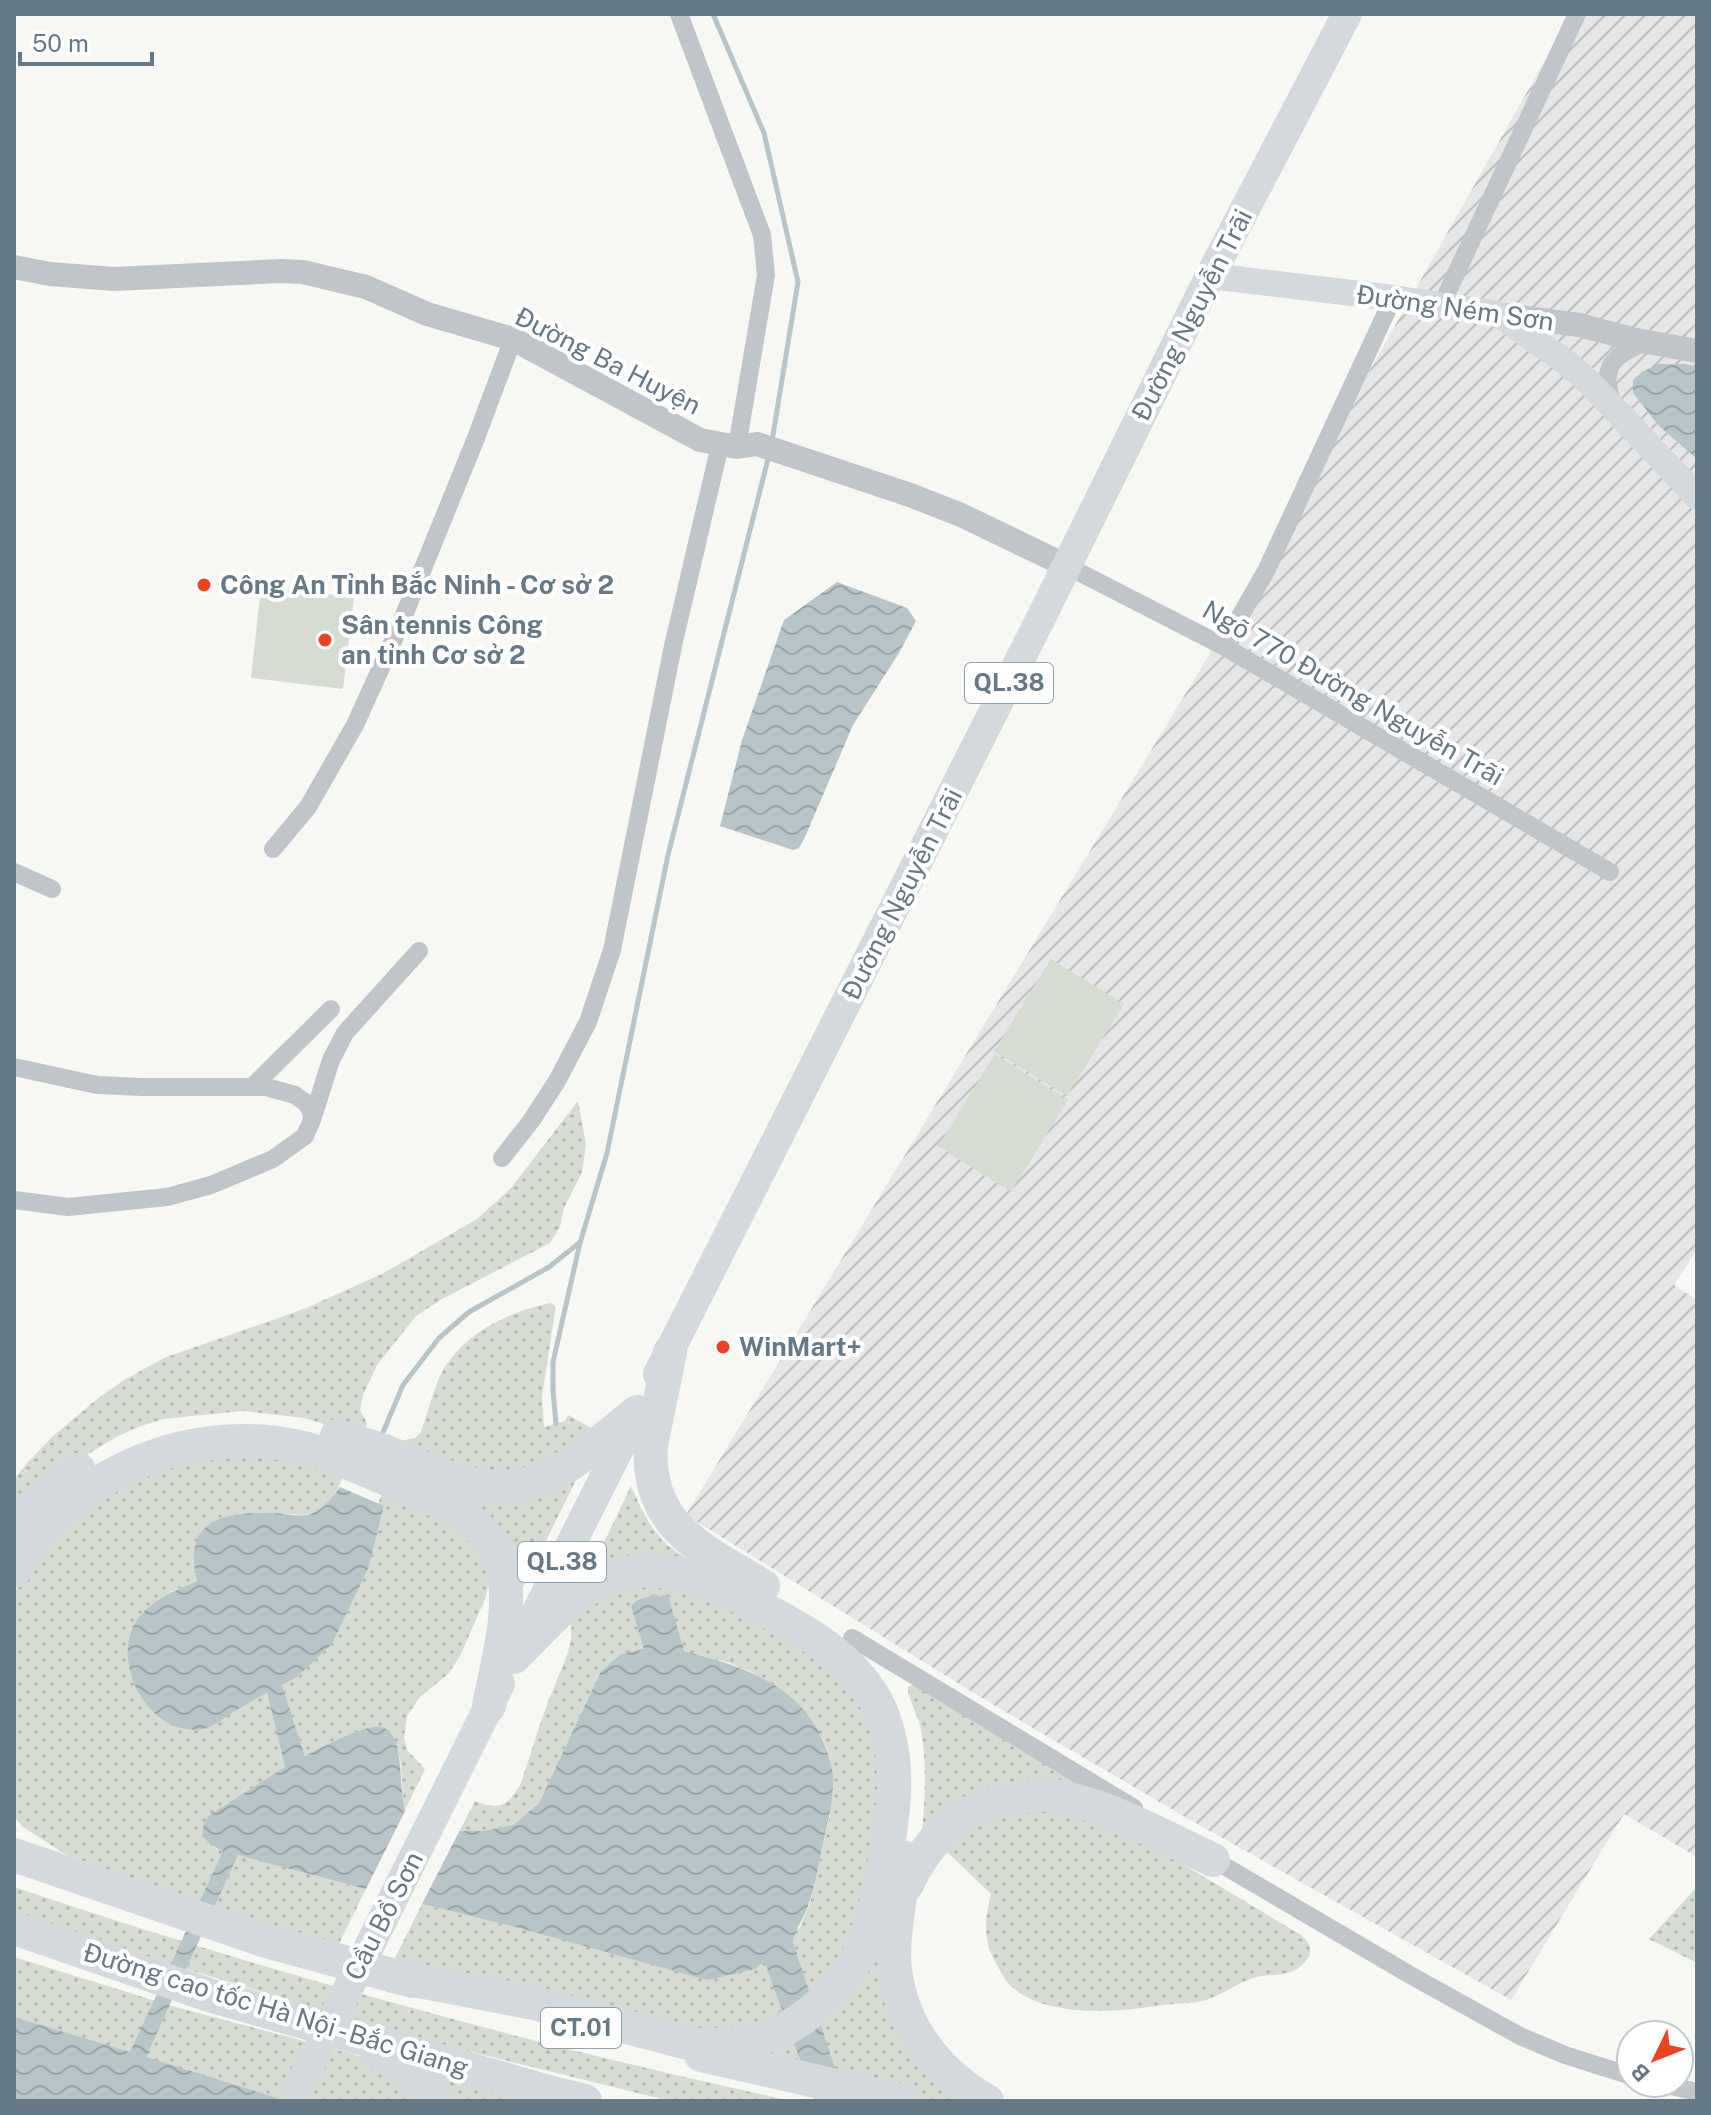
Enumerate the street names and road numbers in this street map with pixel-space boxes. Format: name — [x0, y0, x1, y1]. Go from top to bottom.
street label: Đường Nguyễn Trãi — [1125, 204, 1258, 426]
street label: Đường Ném Sơn — [1354, 278, 1556, 337]
street label: Đường Ba Huyện — [510, 300, 706, 421]
street label: Ngõ 770 Đường Nguyễn Trãi — [1197, 594, 1509, 792]
road number: QL.38 — [965, 663, 1053, 703]
street label: Đường Nguyễn Trãi — [835, 783, 968, 1005]
road number: QL.38 — [518, 1542, 606, 1582]
street label: Cầu Bồ Sơn — [338, 1846, 429, 1985]
street label: Đường cao tốc Hà Nội - Bắc Giang — [80, 1936, 472, 2083]
road number: CT.01 — [541, 2008, 621, 2048]

